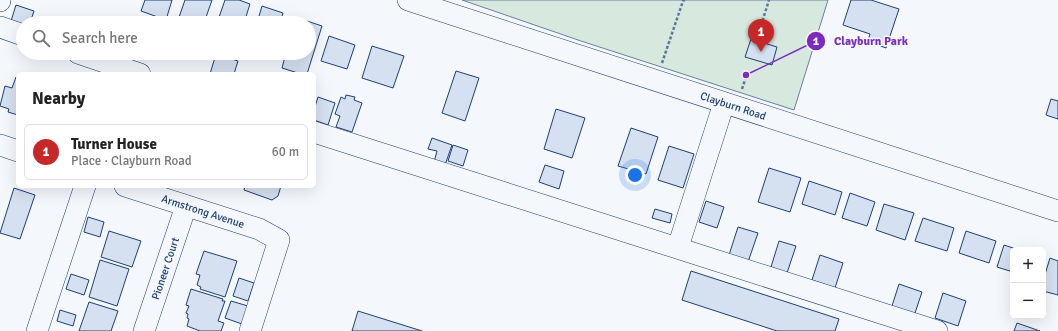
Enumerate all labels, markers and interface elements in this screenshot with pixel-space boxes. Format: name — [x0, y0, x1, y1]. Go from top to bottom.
search box — [16, 16, 316, 60]
pin: 1 — [748, 19, 774, 52]
icon: search — [30, 27, 52, 49]
text: Search here — [62, 29, 138, 47]
callout: Clayburn Park — [806, 29, 916, 53]
text: 1 — [813, 34, 820, 49]
text: Clayburn Park — [834, 34, 909, 49]
text: Nearby — [32, 88, 85, 109]
street label: Clayburn Road — [699, 89, 768, 122]
text: Turner House — [71, 135, 157, 153]
text: 1 — [42, 144, 50, 160]
text: 60 m — [272, 144, 299, 160]
text: Place · Clayburn Road — [71, 153, 192, 169]
your location — [625, 165, 645, 185]
street label: Armstrong Avenue — [160, 192, 246, 230]
street label: Pioneer Court — [149, 235, 182, 301]
map controls — [1010, 247, 1046, 319]
button: + — [1010, 247, 1046, 283]
button: − — [1010, 283, 1046, 319]

